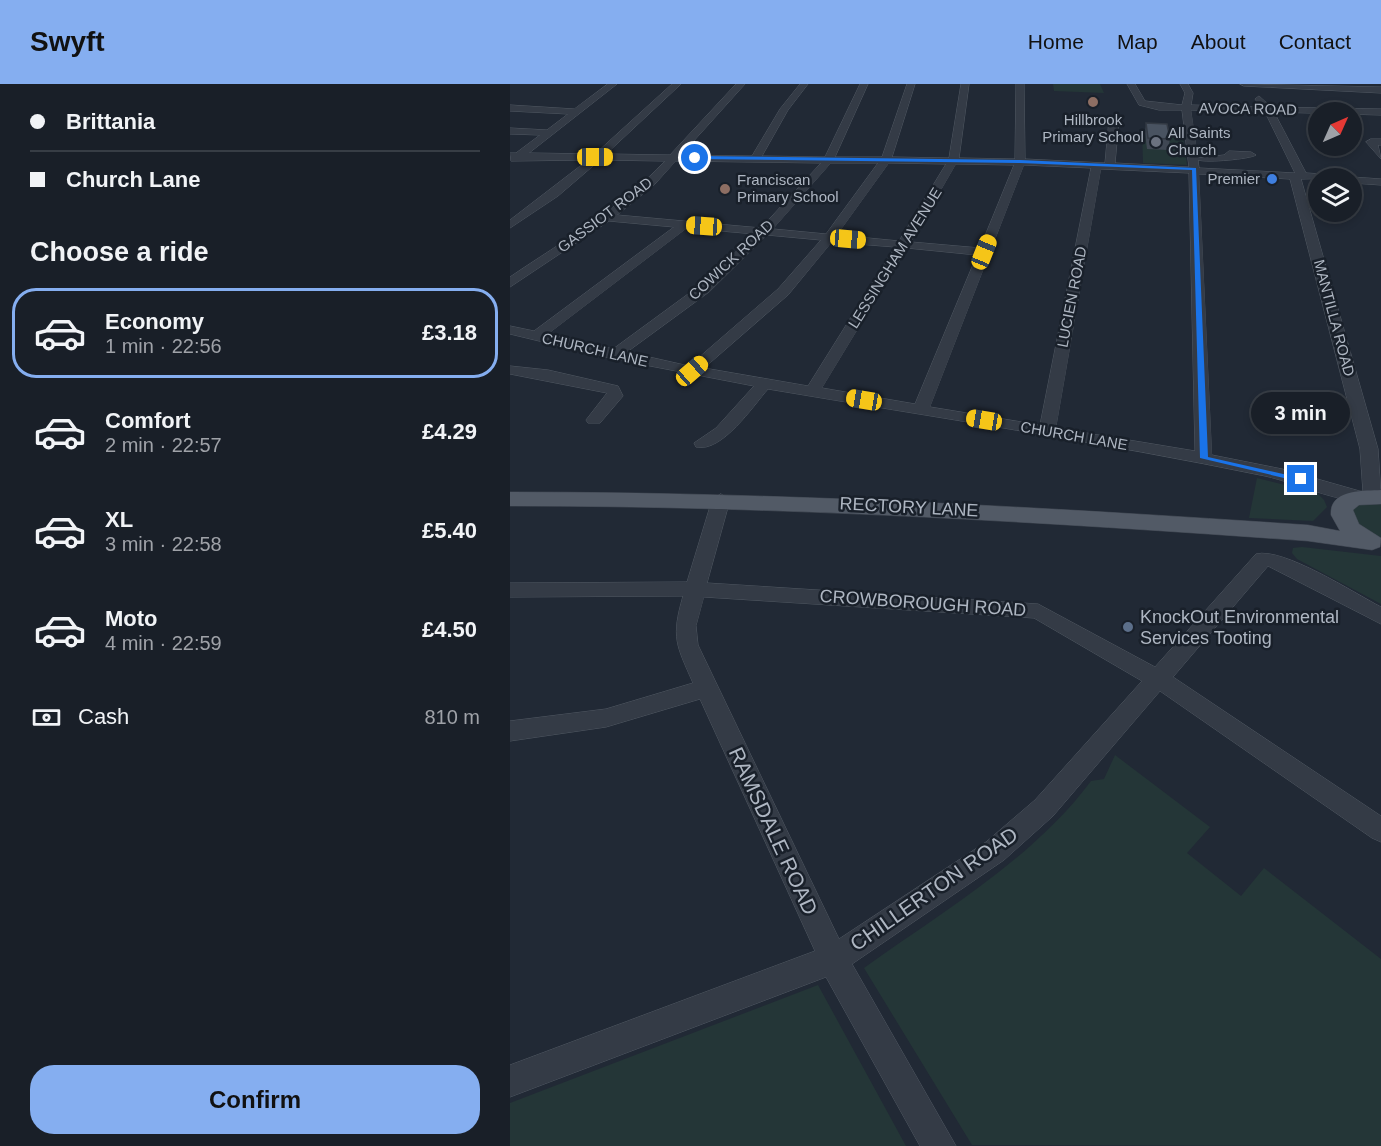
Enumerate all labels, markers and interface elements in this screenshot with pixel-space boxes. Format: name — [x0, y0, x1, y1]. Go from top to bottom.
text: Swyft — [30, 26, 105, 57]
text: Home — [1028, 30, 1084, 53]
text: Map — [1117, 30, 1158, 53]
text: About — [1191, 30, 1246, 53]
text: Contact — [1279, 30, 1351, 53]
marker: Hillbrook Primary School — [1086, 95, 1100, 109]
street label: AVOCA ROAD — [1199, 99, 1297, 118]
north arrow — [1308, 102, 1362, 156]
map controls — [1308, 102, 1362, 222]
text: Brittania — [66, 109, 155, 134]
place label: Hillbrook Primary School — [1042, 111, 1144, 145]
place label: All Saints Church — [1168, 124, 1231, 158]
marker: All Saints Church — [1149, 135, 1163, 149]
route start — [681, 144, 708, 171]
car — [577, 148, 613, 166]
text: Church Lane — [66, 167, 200, 192]
button: layers — [1308, 168, 1362, 222]
place label: Premier — [1207, 170, 1260, 187]
place label: Franciscan Primary School — [737, 171, 839, 205]
marker: Premier — [1265, 172, 1279, 186]
street label: GASSIOT ROAD — [554, 173, 655, 256]
marker: Franciscan Primary School — [718, 182, 732, 196]
street label: LESSINGHAM AVENUE — [844, 184, 945, 331]
street label: COWICK ROAD — [685, 216, 776, 303]
car — [685, 216, 723, 236]
car — [829, 228, 867, 250]
car — [969, 232, 999, 272]
text: Choose a ride — [30, 237, 209, 267]
street label: LUCIEN ROAD — [1053, 245, 1090, 349]
street label: MANTILLA ROAD — [1311, 258, 1358, 378]
icon: car — [33, 306, 87, 360]
text: Economy — [105, 309, 204, 334]
text: £3.18 — [422, 320, 477, 345]
street label: CHURCH LANE — [540, 329, 650, 370]
text: 1 min · 22:56 — [105, 335, 222, 357]
car — [673, 352, 711, 390]
car — [845, 388, 883, 412]
callout: 3 min — [1252, 392, 1350, 434]
text: 3 min — [1274, 402, 1327, 424]
icon: car — [33, 405, 87, 459]
text: Comfort — [105, 408, 191, 433]
car — [965, 408, 1003, 432]
street label: CHURCH LANE — [1019, 418, 1129, 453]
text: £4.29 — [422, 419, 477, 444]
text: 2 min · 22:57 — [105, 434, 222, 456]
route end — [1287, 465, 1314, 492]
street label: RECTORY LANE — [839, 493, 979, 521]
icon: car — [33, 504, 87, 558]
text: XL — [105, 507, 133, 532]
text: £5.40 — [422, 518, 477, 543]
text: 3 min · 22:58 — [105, 533, 222, 555]
street label: CROWBOROUGH ROAD — [819, 586, 1027, 620]
icon: car — [33, 603, 87, 657]
text: Moto — [105, 606, 158, 631]
place label: KnockOut Environmental Services Tooting — [1140, 607, 1339, 648]
text: £4.50 — [422, 617, 477, 642]
marker: KnockOut Environmental Services Tooting — [1121, 620, 1135, 634]
text: 4 min · 22:59 — [105, 632, 222, 654]
icon: cash — [30, 701, 63, 734]
text: Cash — [78, 704, 129, 729]
text: 810 m — [424, 706, 480, 728]
street label: RAMSDALE ROAD — [725, 743, 822, 918]
street label: CHILLERTON ROAD — [846, 822, 1022, 955]
button: Confirm — [30, 1065, 480, 1134]

